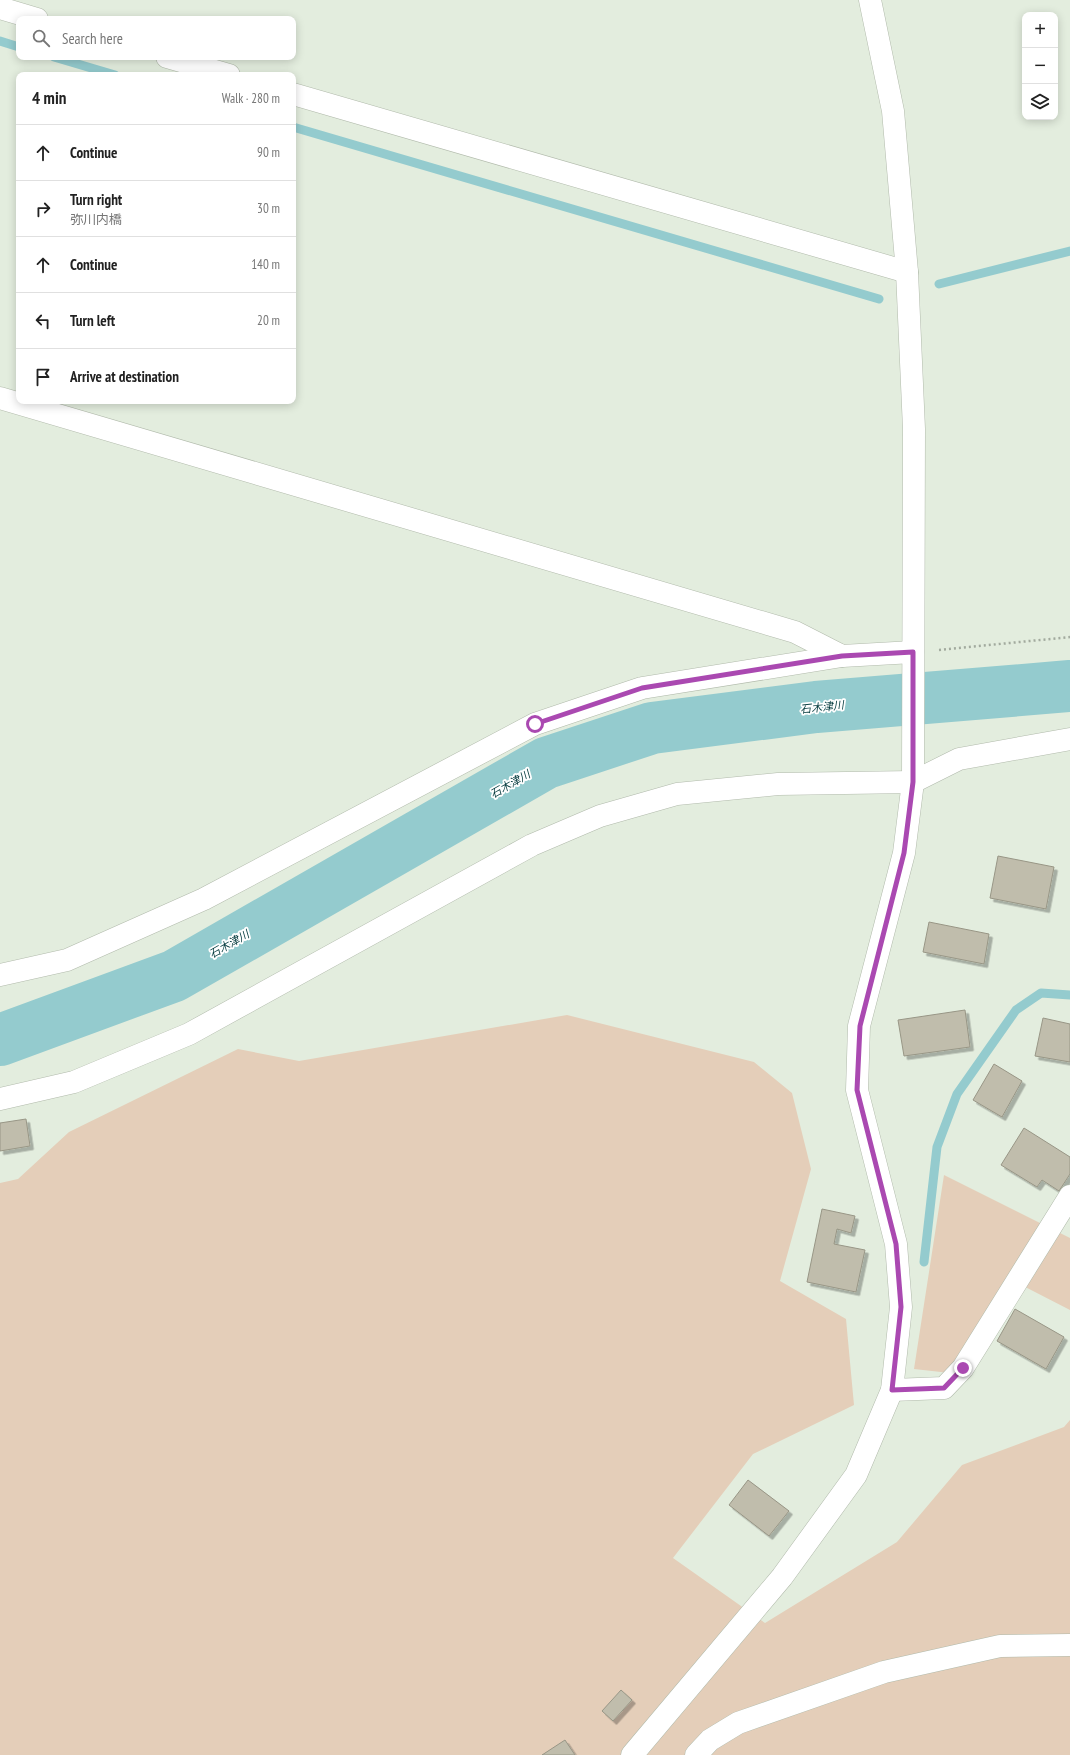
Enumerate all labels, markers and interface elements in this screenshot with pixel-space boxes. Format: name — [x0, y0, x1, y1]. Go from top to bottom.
map controls — [1022, 12, 1058, 120]
button: + — [1022, 12, 1058, 48]
search box — [16, 16, 296, 60]
icon: search — [30, 27, 52, 49]
text: Search here — [62, 29, 123, 48]
button: − — [1022, 48, 1058, 84]
button: layers — [1022, 84, 1058, 120]
text: 4 min — [32, 87, 66, 109]
text: Walk · 280 m — [222, 90, 280, 107]
icon: ahead — [32, 142, 54, 164]
text: Continue — [70, 143, 117, 162]
text: 90 m — [257, 144, 280, 161]
text: Turn right — [70, 190, 122, 209]
icon: right — [32, 198, 54, 220]
text: 30 m — [257, 200, 280, 217]
text: 弥川内橋 — [70, 211, 122, 228]
icon: ahead — [32, 254, 54, 276]
text: Continue — [70, 255, 117, 274]
text: 140 m — [251, 256, 280, 273]
icon: left — [32, 310, 54, 332]
text: Turn left — [70, 311, 115, 330]
text: 20 m — [257, 312, 280, 329]
icon: arrive — [32, 366, 54, 388]
text: Arrive at destination — [70, 367, 179, 386]
water label: 石木津川 — [799, 698, 846, 716]
route start — [526, 715, 544, 733]
water label: 石木津川 — [487, 766, 533, 801]
water label: 石木津川 — [206, 926, 252, 961]
route end — [954, 1359, 972, 1377]

